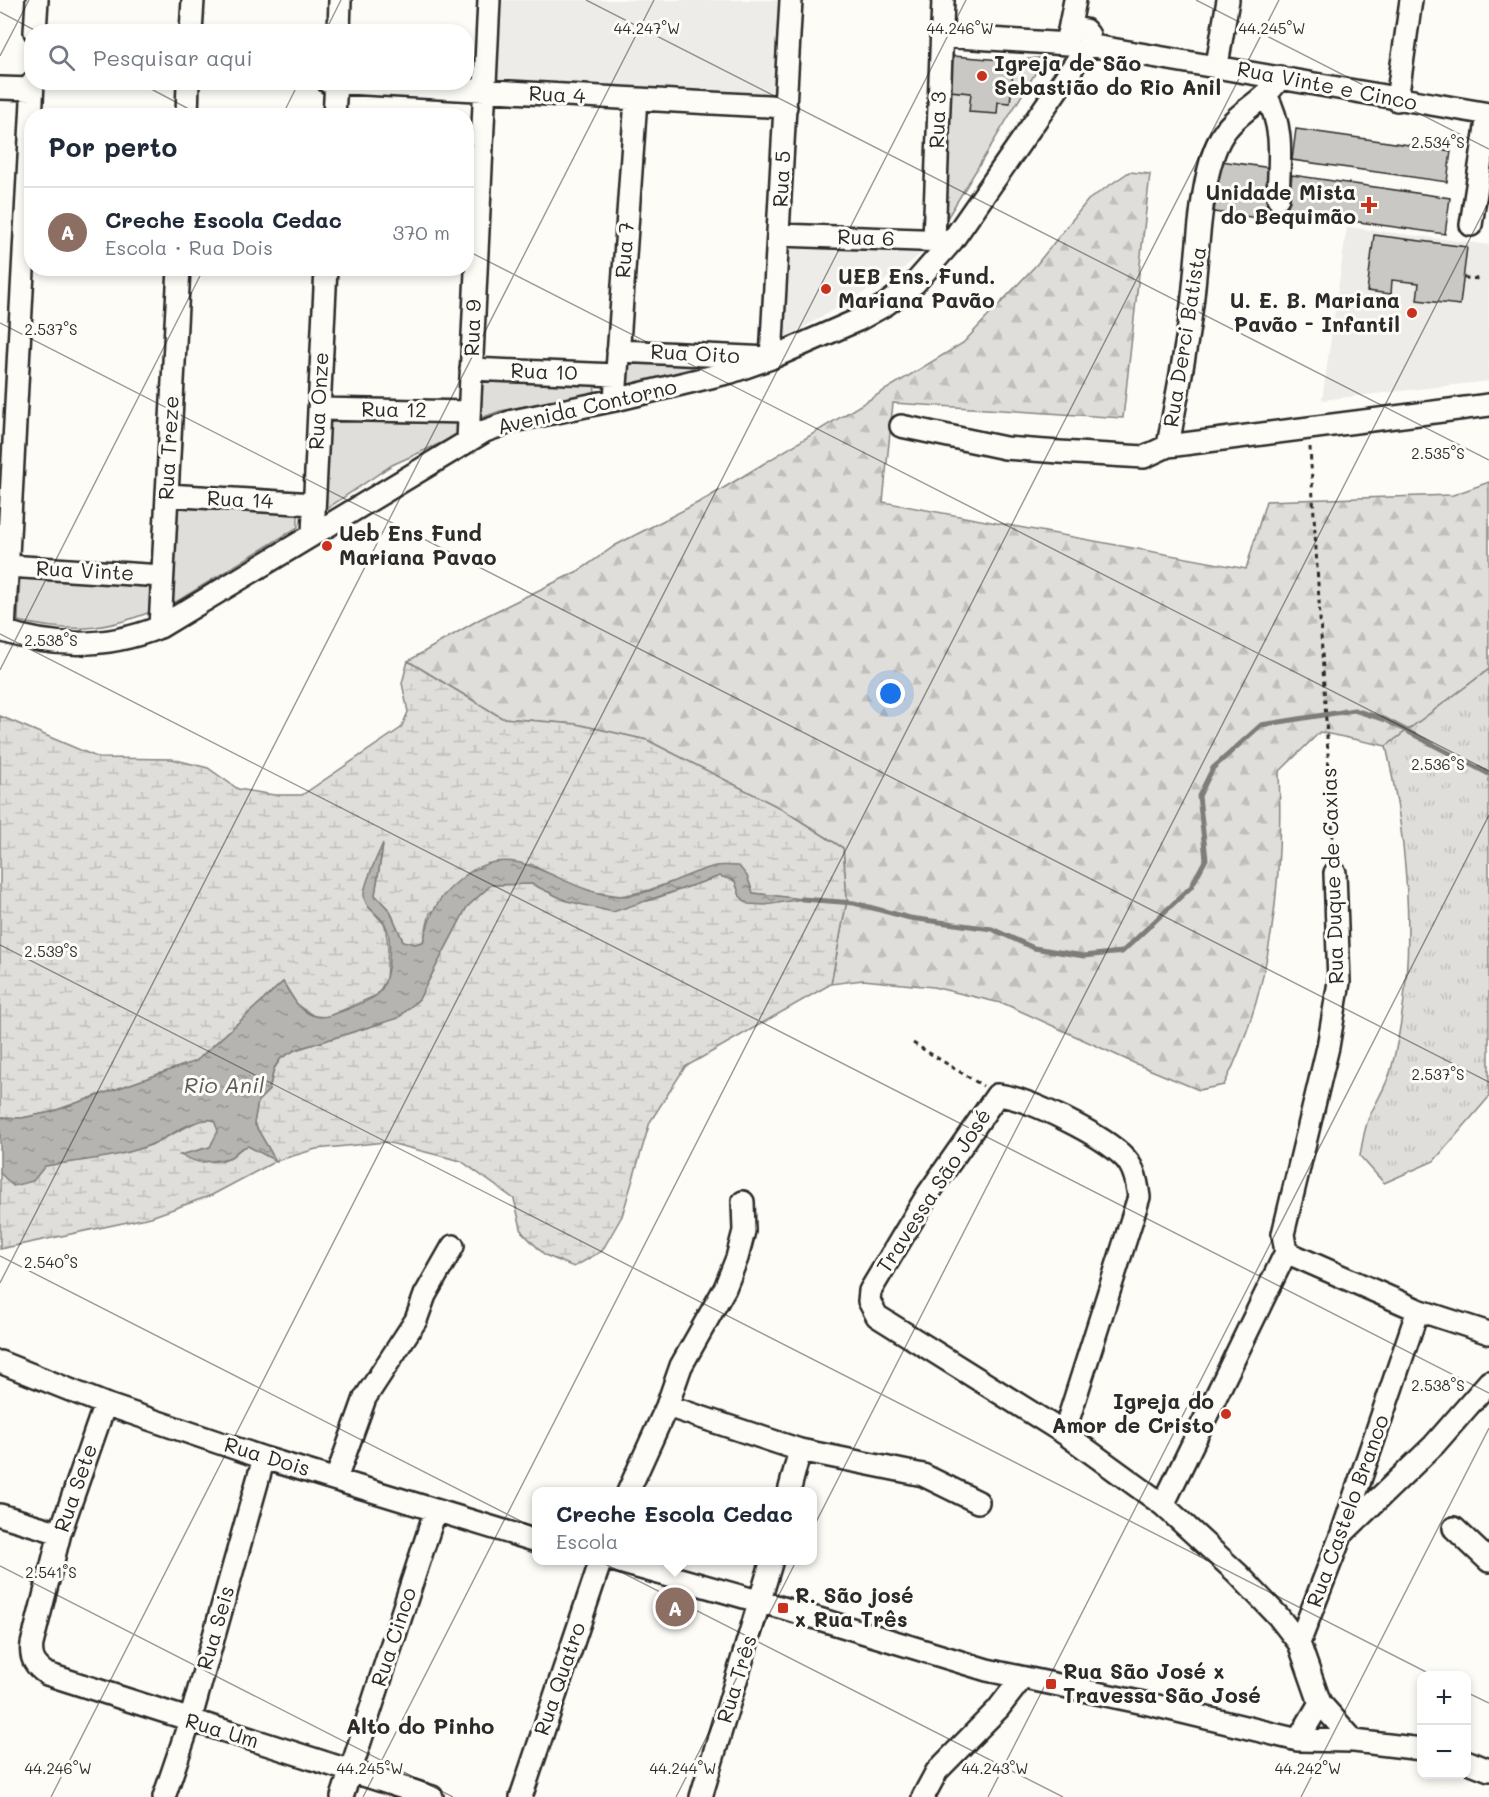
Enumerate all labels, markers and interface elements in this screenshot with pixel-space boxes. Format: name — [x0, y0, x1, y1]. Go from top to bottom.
text: 44.247°W — [614, 18, 680, 38]
text: 44.246°W — [926, 18, 994, 38]
text: 44.245°W — [1239, 18, 1305, 38]
search box — [24, 24, 474, 90]
icon: search — [45, 41, 78, 74]
text: Pesquisar aqui — [93, 43, 253, 72]
place label: Igreja de São Sebastião do Rio Anil — [994, 49, 1221, 100]
street label: Rua Vinte e Cinco — [1235, 54, 1420, 115]
marker: Igreja de São Sebastião do Rio Anil — [975, 69, 989, 83]
street label: Rua 4 — [528, 79, 587, 109]
street label: Rua 3 — [922, 91, 951, 149]
text: Por perto — [48, 130, 177, 164]
text: 2.534°S — [1411, 132, 1465, 152]
street label: Rua 5 — [766, 150, 795, 208]
place label: Unidade Mista do Bequimão — [1206, 178, 1356, 229]
marker: Unidade Mista do Bequimão — [1360, 196, 1378, 214]
text: Creche Escola Cedac — [105, 205, 342, 234]
text: A — [61, 219, 74, 245]
text: 370 m — [392, 219, 450, 245]
street label: Rua 7 — [608, 221, 639, 279]
street label: Rua 6 — [837, 222, 895, 251]
text: Escola · Rua Dois — [105, 234, 273, 260]
street label: Rua Derci Batista — [1156, 245, 1211, 429]
place label: UEB Ens. Fund. Mariana Pavão — [838, 262, 995, 313]
marker: UEB Ens. Fund. Mariana Pavão — [819, 282, 833, 296]
place label: U. E. B. Mariana Pavão - Infantil — [1230, 286, 1400, 337]
street label: Rua 9 — [457, 299, 486, 357]
marker: U. E. B. Mariana Pavão - Infantil — [1405, 306, 1419, 320]
text: 2.537°S — [25, 319, 77, 339]
street label: Rua Oito — [650, 337, 740, 368]
street label: Rua Onze — [301, 351, 334, 450]
street label: Rua 10 — [510, 356, 578, 385]
street label: Avenida Contorno — [494, 372, 679, 439]
street label: Rua 12 — [361, 394, 427, 423]
street label: Rua Treze — [151, 395, 184, 501]
text: 2.535°S — [1411, 443, 1465, 463]
street label: Rua 14 — [206, 483, 275, 514]
place label: Ueb Ens Fund Mariana Pavao — [339, 519, 497, 570]
marker: Ueb Ens Fund Mariana Pavao — [320, 539, 334, 553]
street label: Rua Vinte — [35, 553, 135, 586]
text: 2.538°S — [24, 630, 78, 650]
your location — [876, 679, 905, 708]
text: 2.536°S — [1411, 754, 1465, 774]
street label: Rua Duque de Caxias — [1314, 767, 1349, 985]
text: 2.539°S — [24, 941, 78, 961]
text: 2.537°S — [1412, 1064, 1464, 1084]
water label: Rio Anil — [184, 1070, 265, 1099]
street label: Travessa São José — [869, 1103, 996, 1278]
text: 2.540°S — [24, 1252, 78, 1272]
text: 2.538°S — [1411, 1375, 1465, 1395]
place label: Igreja do Amor de Cristo — [1052, 1387, 1214, 1438]
marker: Igreja do Amor de Cristo — [1219, 1407, 1233, 1421]
street label: Rua Castelo Branco — [1299, 1411, 1394, 1610]
street label: Rua Dois — [221, 1430, 314, 1481]
street label: Rua Sete — [47, 1440, 102, 1535]
popup — [532, 1487, 817, 1565]
text: Creche Escola Cedac — [556, 1499, 793, 1528]
text: Escola — [556, 1528, 618, 1554]
text: 2.541°S — [25, 1562, 77, 1582]
place label: R. São josé x Rua Três — [795, 1581, 914, 1632]
street label: Rua Seis — [190, 1582, 239, 1673]
street label: Rua Cinco — [364, 1584, 421, 1690]
pin: A — [656, 1584, 694, 1630]
marker: R. São josé x Rua Três — [776, 1601, 790, 1615]
street label: Rua Quatro — [527, 1618, 591, 1739]
street label: Rua Três — [709, 1631, 762, 1726]
place label: Rua São José x Travessa São José — [1063, 1657, 1261, 1708]
map controls — [1417, 1671, 1471, 1779]
button: + — [1417, 1671, 1471, 1725]
marker: Rua São José x Travessa São José — [1044, 1677, 1058, 1691]
street label: Rua Um — [182, 1706, 262, 1754]
district label: Alto do Pinho — [346, 1711, 494, 1740]
button: − — [1417, 1725, 1471, 1779]
text: 44.246°W — [24, 1758, 92, 1778]
text: 44.245°W — [337, 1758, 403, 1778]
text: 44.244°W — [650, 1758, 716, 1778]
text: 44.243°W — [962, 1758, 1028, 1778]
text: 44.242°W — [1275, 1758, 1341, 1778]

